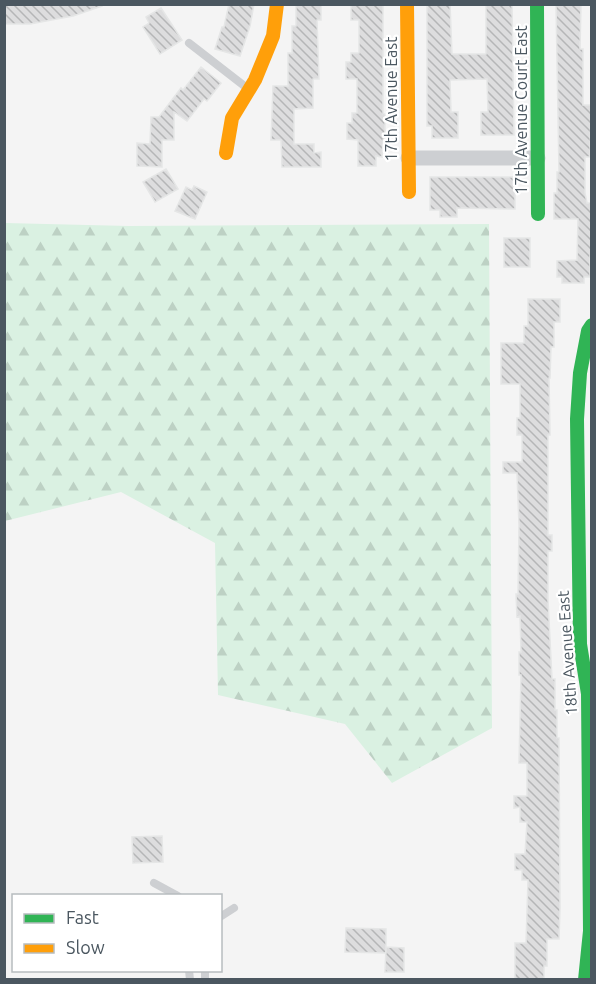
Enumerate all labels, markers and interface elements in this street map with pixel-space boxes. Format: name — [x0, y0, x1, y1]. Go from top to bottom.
street label: 17th Avenue Court East — [512, 25, 530, 195]
street label: 17th Avenue East — [382, 36, 400, 162]
street label: 18th Avenue East — [554, 589, 580, 716]
legend — [12, 894, 222, 972]
text: Fast — [66, 907, 99, 927]
text: Slow — [66, 937, 105, 957]

